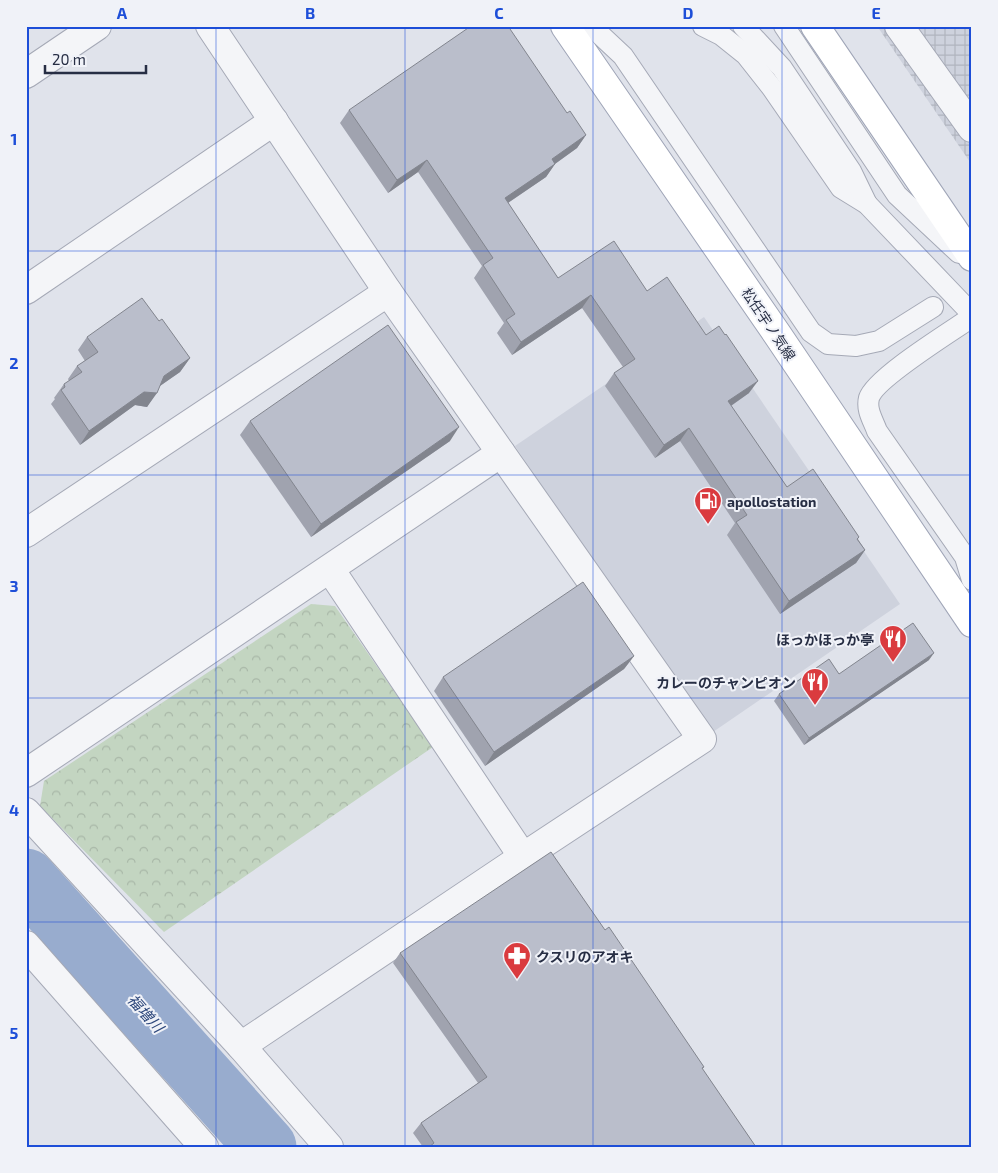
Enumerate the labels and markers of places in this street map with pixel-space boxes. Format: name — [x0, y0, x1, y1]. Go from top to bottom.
fuel station icon: apollostation — [693, 486, 723, 525]
place label: apollostation — [727, 493, 817, 510]
restaurant icon: ほっかほっか亭 — [878, 624, 908, 663]
place label: ほっかほっか亭 — [776, 631, 874, 648]
restaurant icon: カレーのチャンピオン — [800, 667, 830, 706]
place label: カレーのチャンピオン — [656, 674, 796, 691]
pharmacy icon: クスリのアオキ — [502, 941, 532, 980]
place label: クスリのアオキ — [536, 948, 634, 965]

